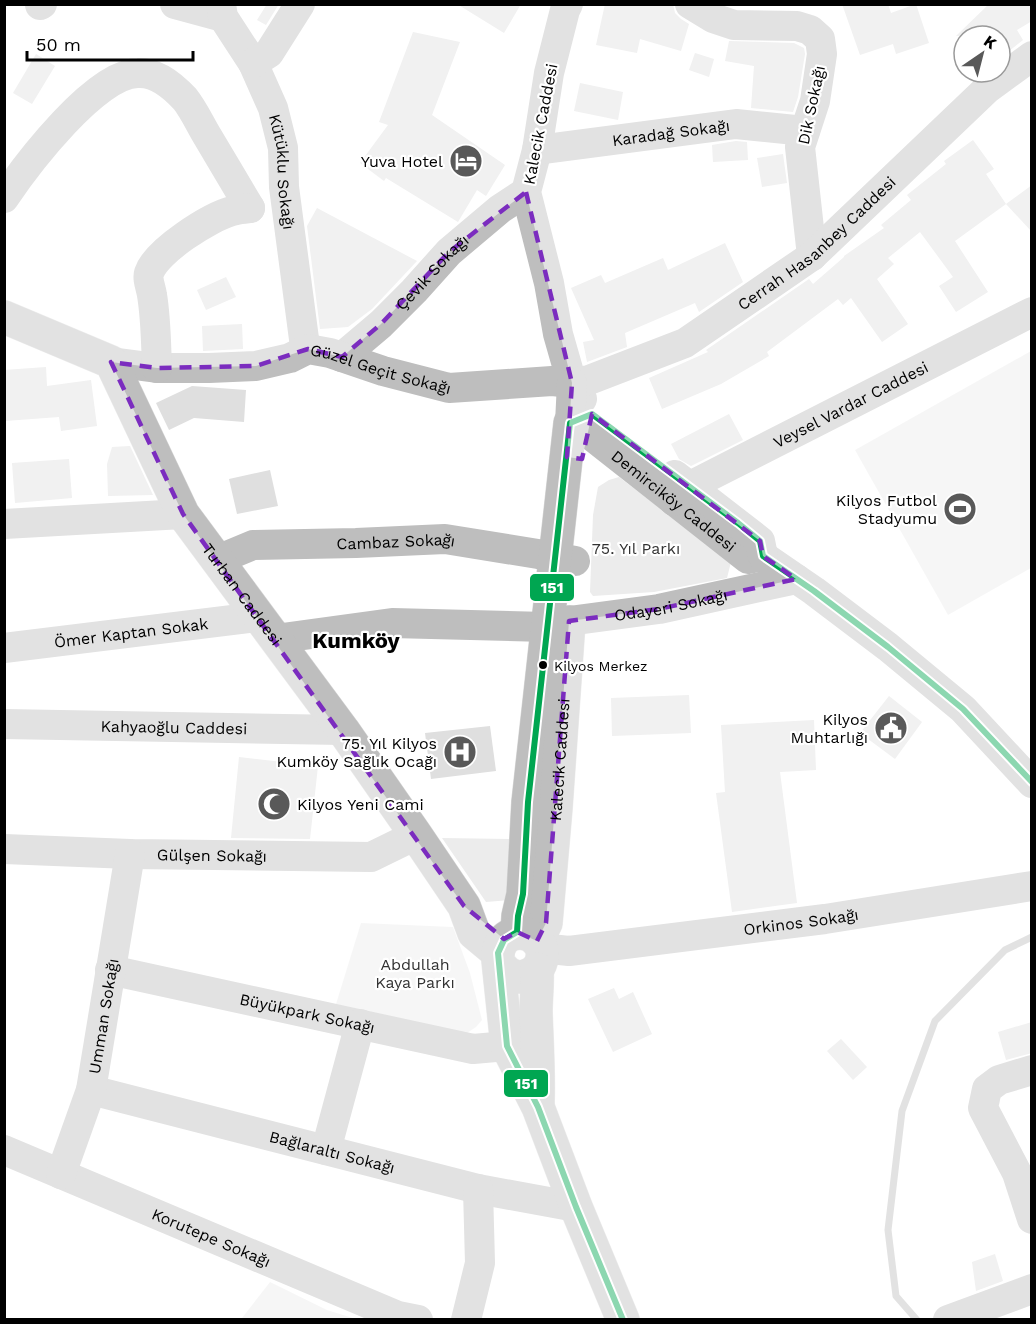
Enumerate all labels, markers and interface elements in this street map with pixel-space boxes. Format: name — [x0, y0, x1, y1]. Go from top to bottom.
scale bar — [27, 24, 194, 62]
north arrow — [952, 24, 1012, 84]
text: K — [980, 31, 1000, 53]
text: 50 m — [36, 34, 81, 55]
street label: Kalecik Caddesi — [519, 62, 562, 186]
street label: Dik Sokağı — [794, 64, 829, 146]
street label: Kütüklu Sokağı — [265, 112, 298, 231]
street label: Karadağ Sokağı — [611, 116, 731, 150]
hotel icon: Yuva Hotel — [448, 143, 484, 179]
place label: Yuva Hotel — [361, 152, 443, 171]
street label: Cerrah Hasanbey Caddesi — [734, 172, 900, 314]
street label: Çevik Sokağı — [392, 231, 473, 314]
street label: Güzel Geçit Sokağı — [309, 341, 453, 398]
street label: Veysel Vardar Caddesi — [770, 358, 931, 452]
street label: Demirciköy Caddesi — [607, 446, 740, 556]
place label: Kilyos Futbol Stadyumu — [836, 491, 937, 528]
sports icon: Kilyos Futbol Stadyumu — [942, 491, 978, 527]
street label: Cambaz Sokağı — [336, 530, 457, 553]
park label: 75. Yıl Parkı — [592, 539, 680, 558]
street label: Turban Caddesi — [198, 540, 286, 649]
line badge: 151 — [529, 573, 575, 602]
text: 151 — [540, 578, 564, 597]
street label: Odayeri Sokağı — [613, 585, 729, 625]
street label: Ömer Kaptan Sokak — [53, 614, 209, 652]
district label: Kumköy — [312, 628, 400, 653]
place label: Kilyos Merkez — [554, 658, 648, 674]
marker: Kilyos Merkez — [537, 659, 549, 671]
street label: Kalecik Caddesi — [546, 698, 574, 822]
place label: Kilyos Muhtarlığı — [791, 710, 868, 747]
public building icon: Kilyos Muhtarlığı — [873, 710, 909, 746]
street label: Kahyaoğlu Caddesi — [101, 717, 247, 738]
place label: 75. Yıl Kilyos Kumköy Sağlık Ocağı — [277, 734, 437, 771]
hospital icon: 75. Yıl Kilyos Kumköy Sağlık Ocağı — [442, 734, 478, 770]
mosque icon: Kilyos Yeni Cami — [256, 786, 292, 822]
place label: Kilyos Yeni Cami — [297, 795, 424, 814]
street label: Gülşen Sokağı — [157, 845, 267, 866]
street label: Orkinos Sokağı — [742, 905, 860, 939]
park label: Abdullah Kaya Parkı — [375, 955, 455, 992]
street label: Umman Sokağı — [85, 957, 123, 1075]
street label: Büyükpark Sokağı — [238, 989, 377, 1037]
line badge: 151 — [503, 1069, 549, 1098]
text: 151 — [514, 1074, 538, 1093]
street label: Bağlaraltı Sokağı — [267, 1127, 397, 1177]
street label: Korutepe Sokağı — [149, 1204, 273, 1271]

